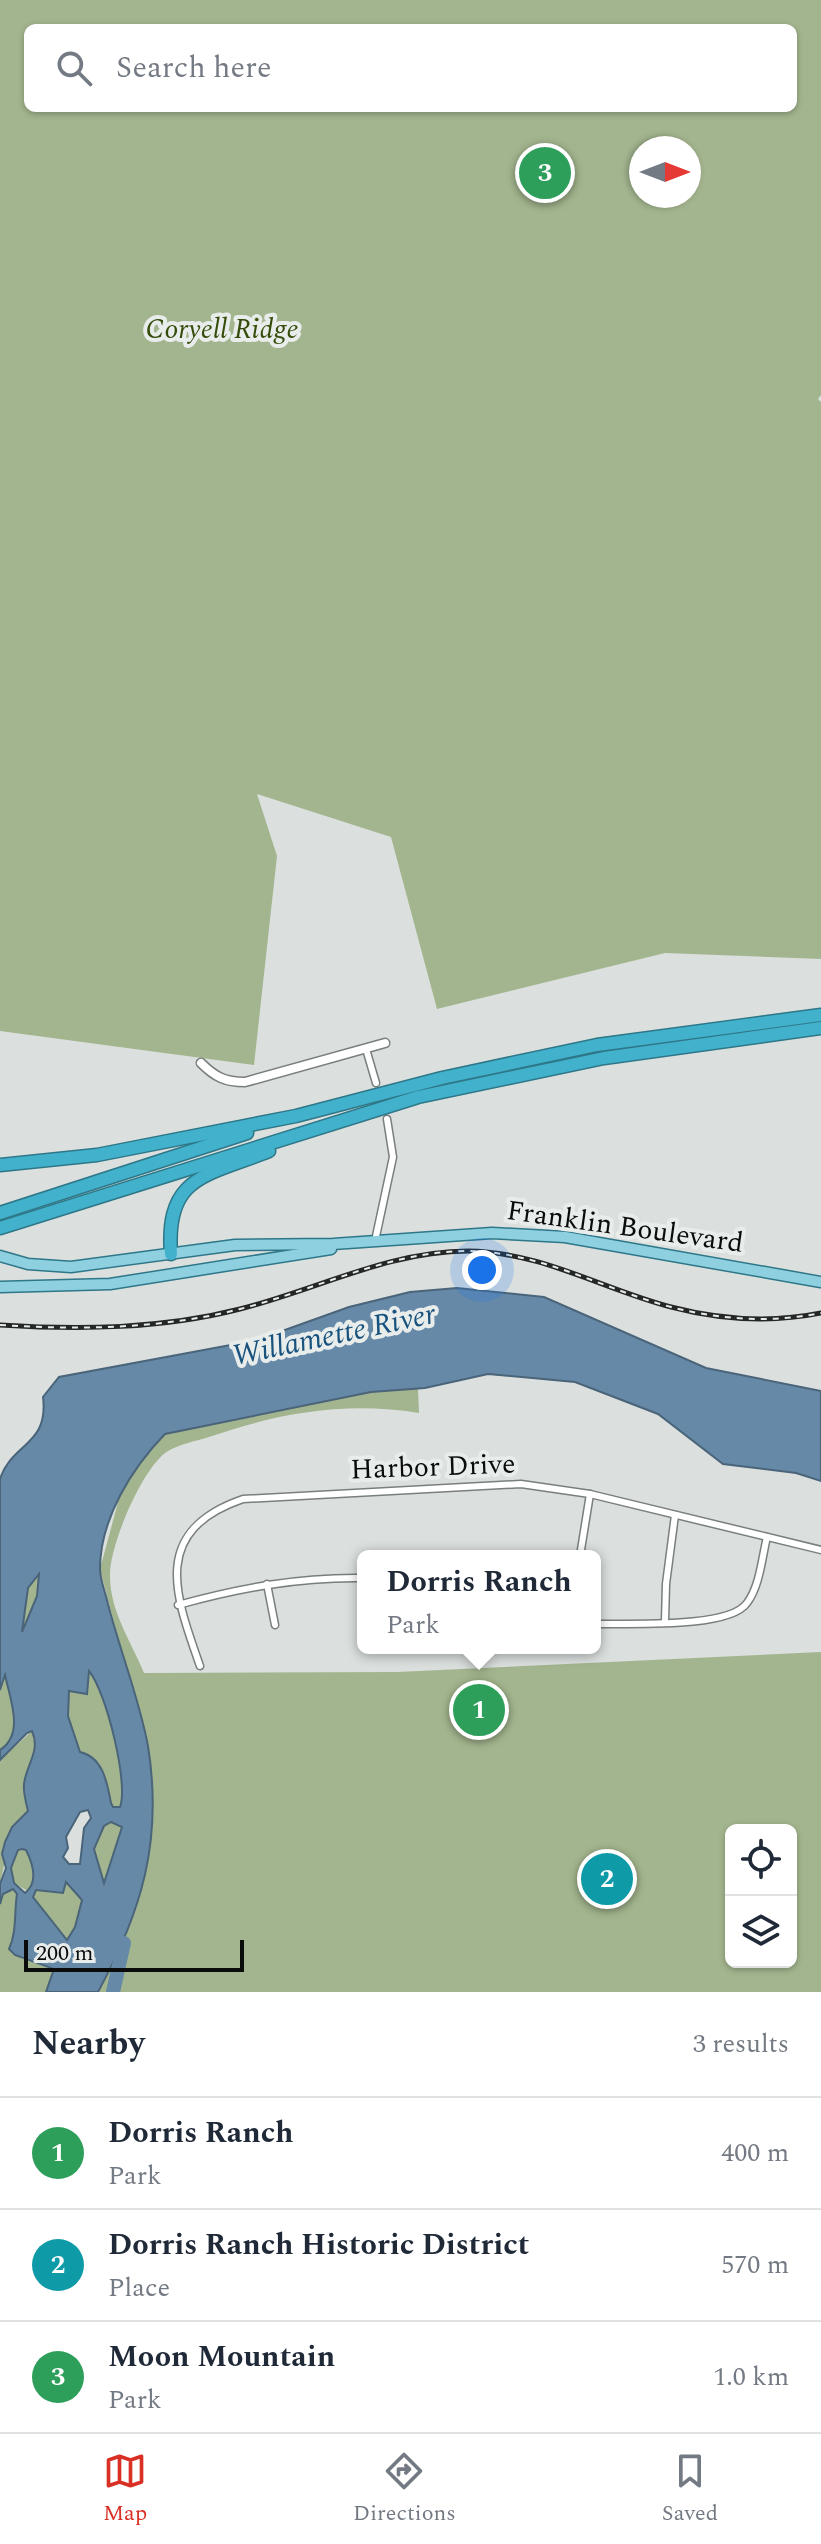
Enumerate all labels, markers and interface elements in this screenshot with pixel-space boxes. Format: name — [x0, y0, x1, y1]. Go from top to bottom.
search box — [24, 24, 797, 112]
text: Search here — [116, 45, 272, 91]
icon: search — [52, 46, 96, 90]
north arrow — [629, 136, 701, 208]
pin: 3 — [519, 143, 571, 203]
park label: Coryell Ridge — [145, 308, 299, 351]
street label: Franklin Boulevard — [504, 1189, 746, 1265]
your location — [462, 1250, 502, 1290]
water label: Willamette River — [228, 1291, 441, 1379]
street label: Harbor Drive — [350, 1443, 516, 1491]
popup — [357, 1550, 601, 1654]
text: Dorris Ranch — [386, 1559, 572, 1605]
text: Park — [386, 1605, 440, 1645]
pin: 1 — [453, 1680, 505, 1740]
map controls — [725, 1824, 797, 1968]
button: locate — [725, 1824, 797, 1896]
pin: 2 — [581, 1849, 633, 1909]
button: layers — [725, 1896, 797, 1968]
scale bar — [24, 1936, 244, 1972]
text: 200 m — [36, 1937, 93, 1970]
text: Nearby — [32, 2018, 145, 2070]
text: 3 results — [693, 2024, 789, 2064]
text: Dorris Ranch — [108, 2110, 294, 2156]
text: 1 — [51, 2133, 65, 2173]
text: 400 m — [721, 2133, 789, 2173]
text: Park — [108, 2156, 162, 2196]
text: Dorris Ranch Historic District — [108, 2222, 529, 2268]
text: 2 — [51, 2245, 65, 2285]
text: 570 m — [721, 2245, 789, 2285]
text: Place — [108, 2268, 170, 2308]
text: Moon Mountain — [108, 2334, 335, 2380]
text: 3 — [51, 2357, 65, 2397]
text: 1.0 km — [713, 2357, 789, 2397]
text: Park — [108, 2380, 162, 2420]
tab: Map — [103, 2449, 147, 2530]
tab: Directions — [353, 2449, 456, 2530]
tab: Saved — [662, 2449, 718, 2530]

